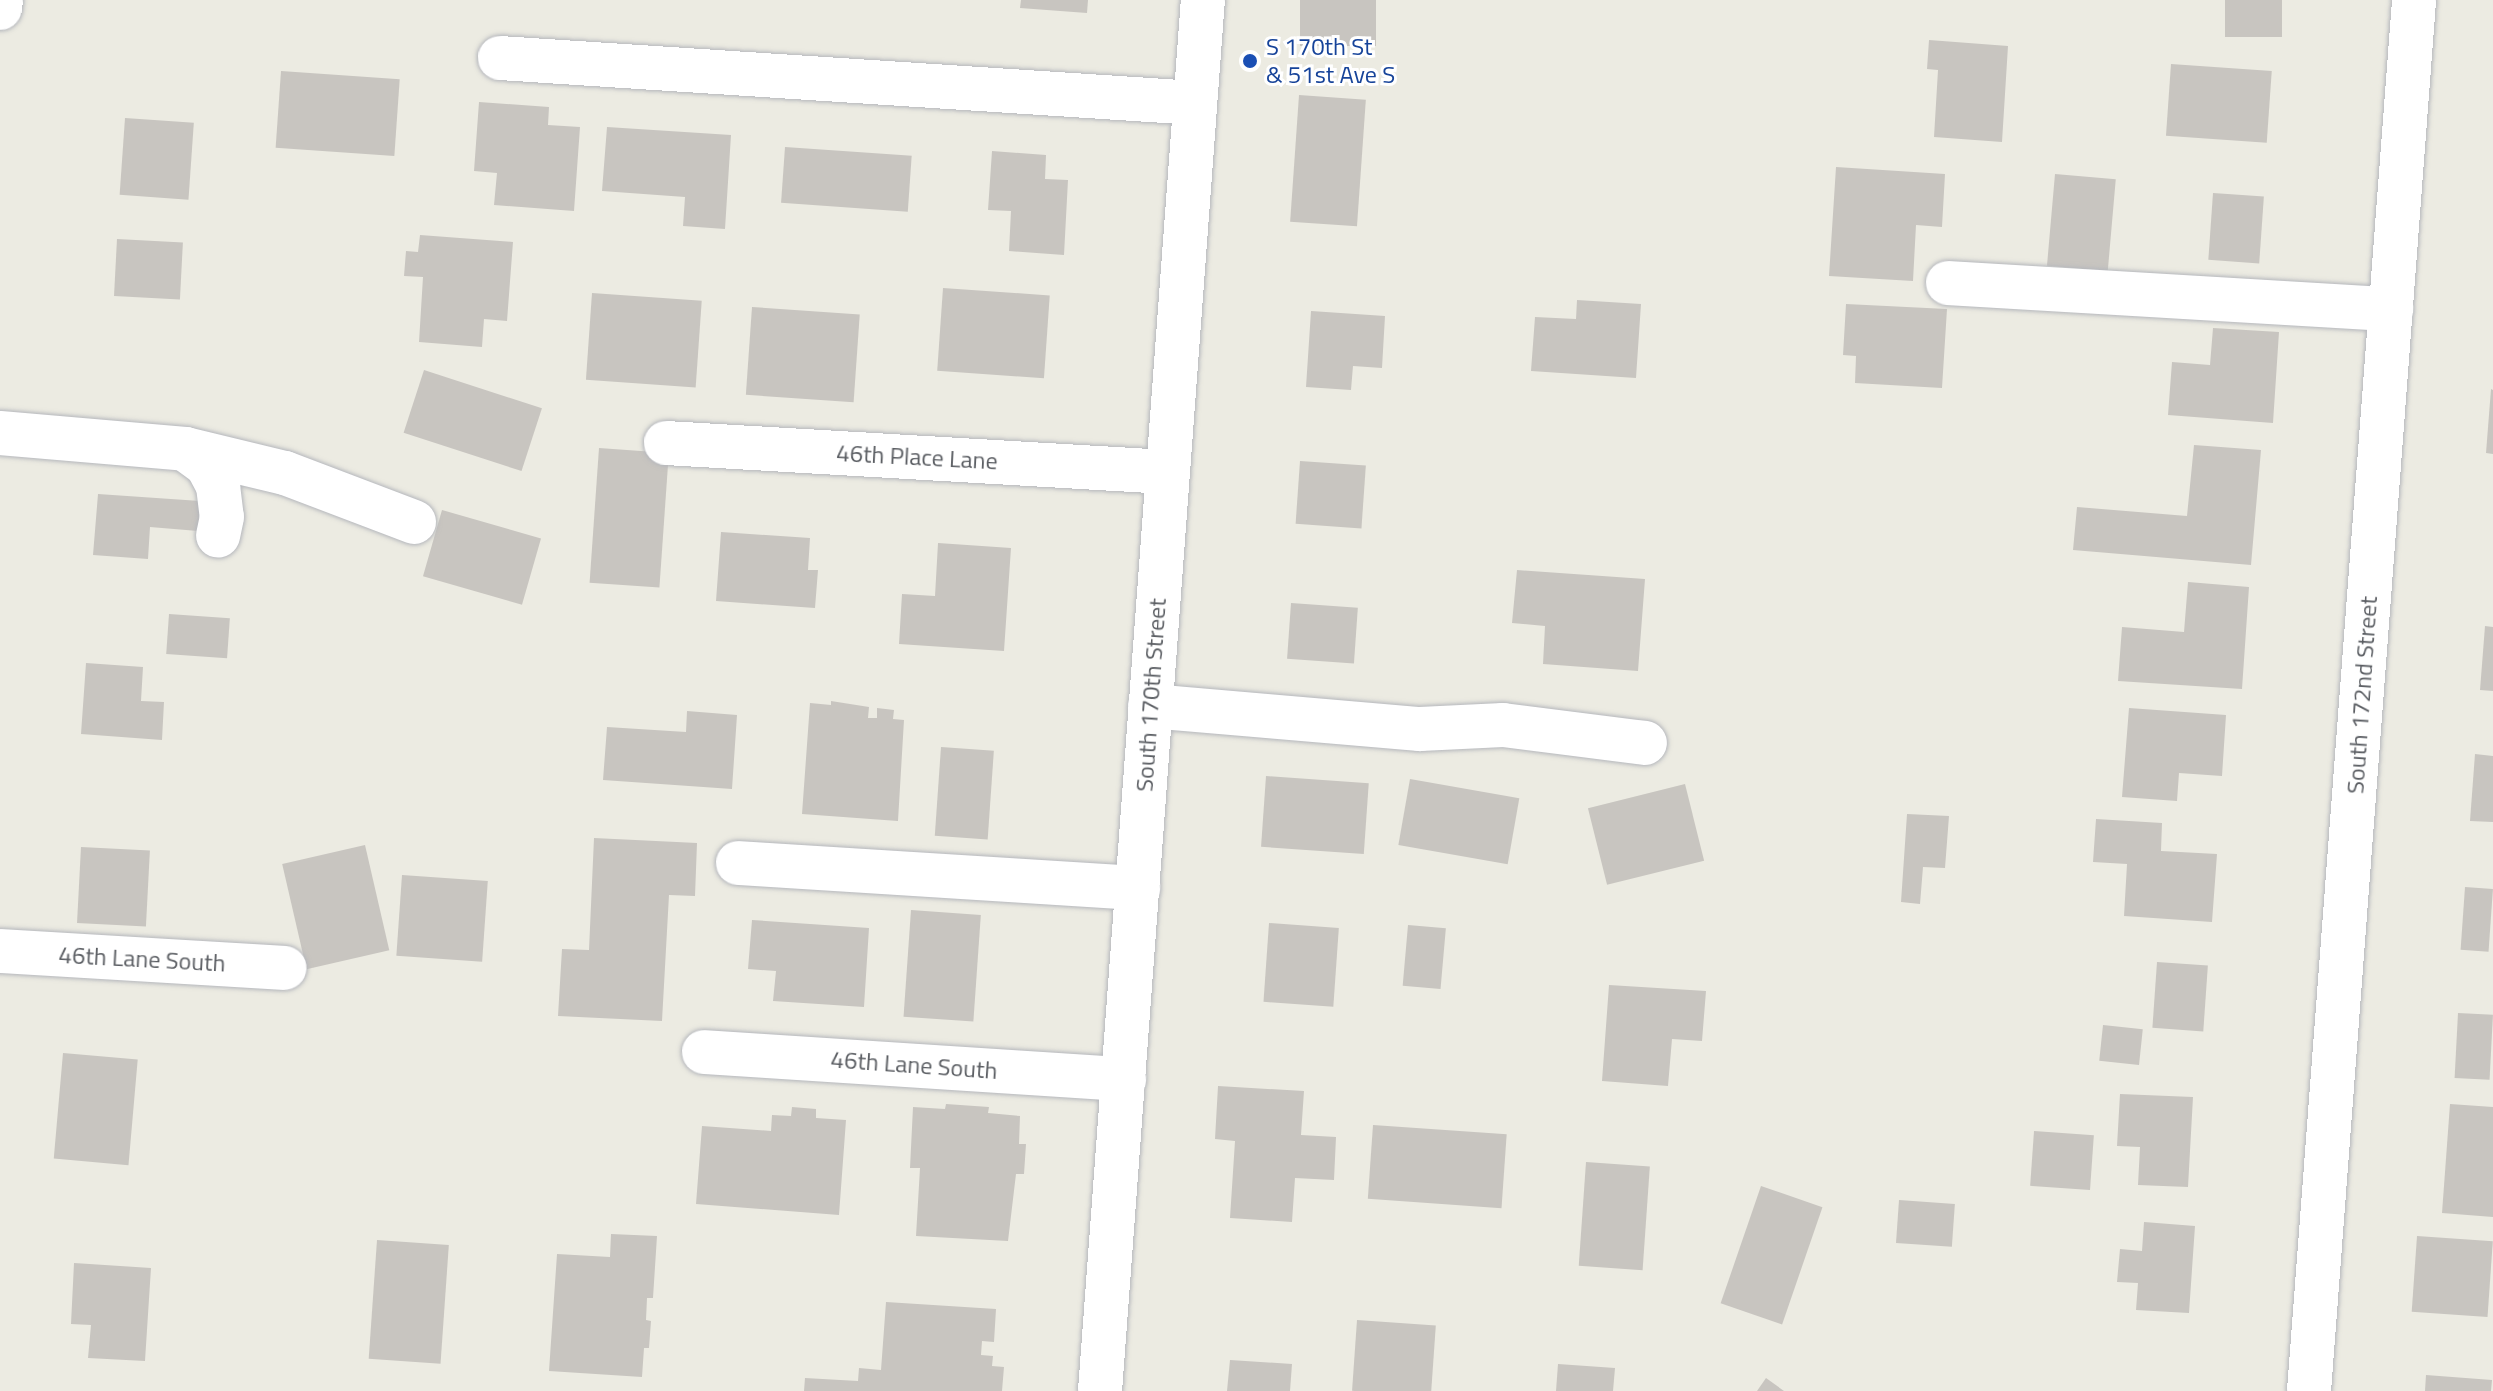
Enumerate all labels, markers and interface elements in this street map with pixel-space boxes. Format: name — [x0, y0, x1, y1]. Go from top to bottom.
place label: S 170th St & 51st Ave S — [1266, 33, 1395, 89]
marker: S 170th St & 51st Ave S — [1241, 52, 1259, 70]
street label: 46th Place Lane — [836, 438, 998, 476]
street label: South 172nd Street — [2341, 595, 2383, 795]
street label: South 170th Street — [1130, 597, 1172, 793]
street label: 46th Lane South — [58, 940, 226, 978]
street label: 46th Lane South — [830, 1045, 998, 1085]

